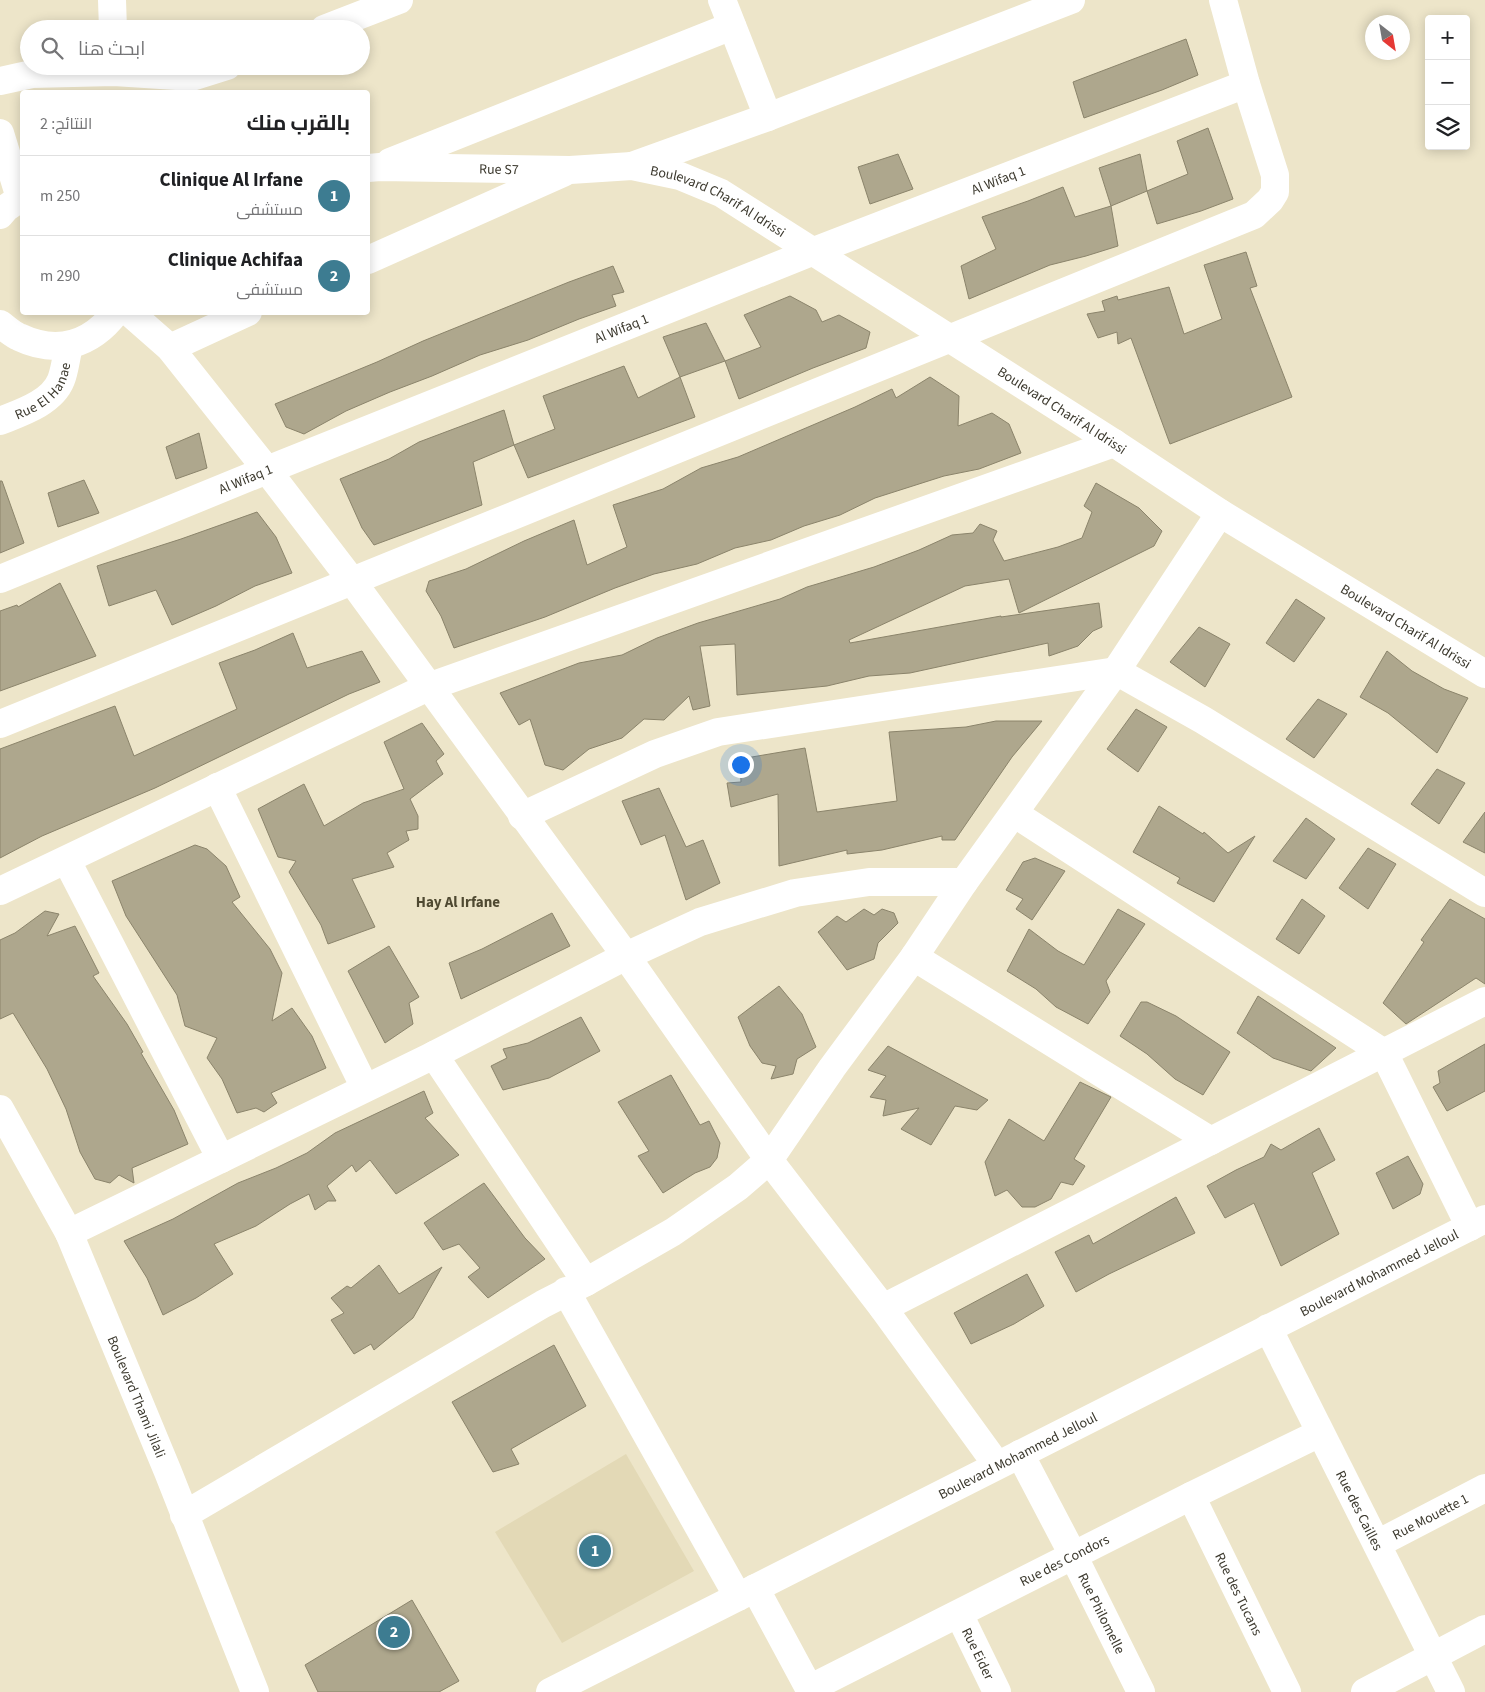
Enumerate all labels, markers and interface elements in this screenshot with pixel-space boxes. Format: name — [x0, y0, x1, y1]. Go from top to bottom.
north arrow — [1365, 15, 1410, 60]
map controls — [1425, 15, 1470, 150]
button: + — [1425, 15, 1470, 60]
search box — [20, 20, 370, 75]
icon: search — [38, 34, 66, 62]
text: ابحث هنا — [78, 36, 145, 63]
button: − — [1425, 60, 1470, 105]
button: layers — [1425, 105, 1470, 150]
text: بالقرب منك — [247, 108, 350, 138]
text: النتائج: 2 — [40, 113, 92, 135]
street label: Rue S7 — [479, 160, 519, 180]
street label: Boulevard Charif Al Idrissi — [648, 161, 789, 243]
street label: Al Wifaq 1 — [968, 161, 1029, 200]
text: Clinique Al Irfane — [160, 167, 303, 194]
text: 250 m — [40, 185, 80, 207]
text: 1 — [330, 185, 338, 207]
text: مستشفى — [236, 199, 303, 221]
text: Clinique Achifaa — [168, 247, 303, 274]
text: 290 m — [40, 265, 80, 287]
text: 2 — [330, 265, 338, 287]
text: مستشفى — [236, 279, 303, 301]
street label: Al Wifaq 1 — [592, 309, 652, 349]
street label: Rue El Hanae — [12, 361, 76, 425]
street label: Boulevard Charif Al Idrissi — [993, 362, 1130, 460]
street label: Al Wifaq 1 — [216, 460, 276, 500]
street label: Boulevard Charif Al Idrissi — [1336, 579, 1475, 674]
your location — [728, 752, 754, 778]
district label: Hay Al Irfane — [416, 892, 500, 913]
street label: Boulevard Mohammed Jelloul — [1297, 1225, 1463, 1322]
street label: Boulevard Thami Jilali — [102, 1333, 170, 1461]
street label: Boulevard Mohammed Jelloul — [935, 1408, 1101, 1505]
street label: Rue des Cailles — [1330, 1467, 1387, 1554]
street label: Rue Mouette 1 — [1389, 1489, 1472, 1545]
street label: Rue des Condors — [1016, 1530, 1113, 1592]
pin: 1 — [579, 1532, 611, 1570]
street label: Rue des Tucans — [1209, 1549, 1267, 1639]
street label: Rue Philomelle — [1072, 1570, 1130, 1658]
pin: 2 — [378, 1613, 410, 1651]
street label: Rue Eider — [956, 1625, 999, 1684]

